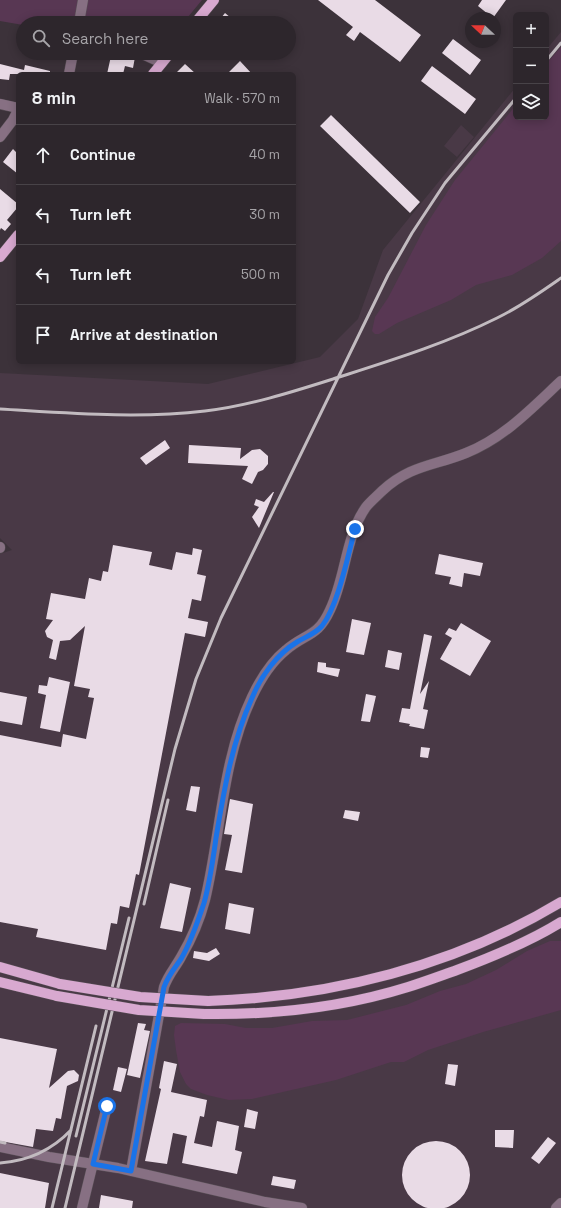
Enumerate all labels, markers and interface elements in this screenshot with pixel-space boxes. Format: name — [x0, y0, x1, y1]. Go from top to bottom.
north arrow — [465, 12, 501, 48]
map controls — [513, 12, 549, 120]
button: + — [513, 12, 549, 48]
search box — [16, 16, 296, 60]
icon: search — [30, 27, 52, 49]
text: Search here — [62, 29, 148, 48]
button: − — [513, 48, 549, 84]
button: layers — [513, 84, 549, 120]
text: 8 min — [32, 87, 76, 109]
text: Walk · 570 m — [204, 90, 280, 107]
icon: ahead — [32, 144, 54, 166]
text: Continue — [70, 145, 136, 164]
text: 40 m — [249, 146, 280, 163]
icon: left — [32, 204, 54, 226]
text: Turn left — [70, 205, 132, 224]
text: 30 m — [249, 206, 280, 223]
icon: left — [32, 264, 54, 286]
text: Turn left — [70, 265, 132, 284]
text: 500 m — [241, 266, 280, 283]
icon: arrive — [32, 324, 54, 346]
text: Arrive at destination — [70, 325, 218, 344]
route end — [346, 520, 364, 538]
route start — [98, 1097, 116, 1115]

